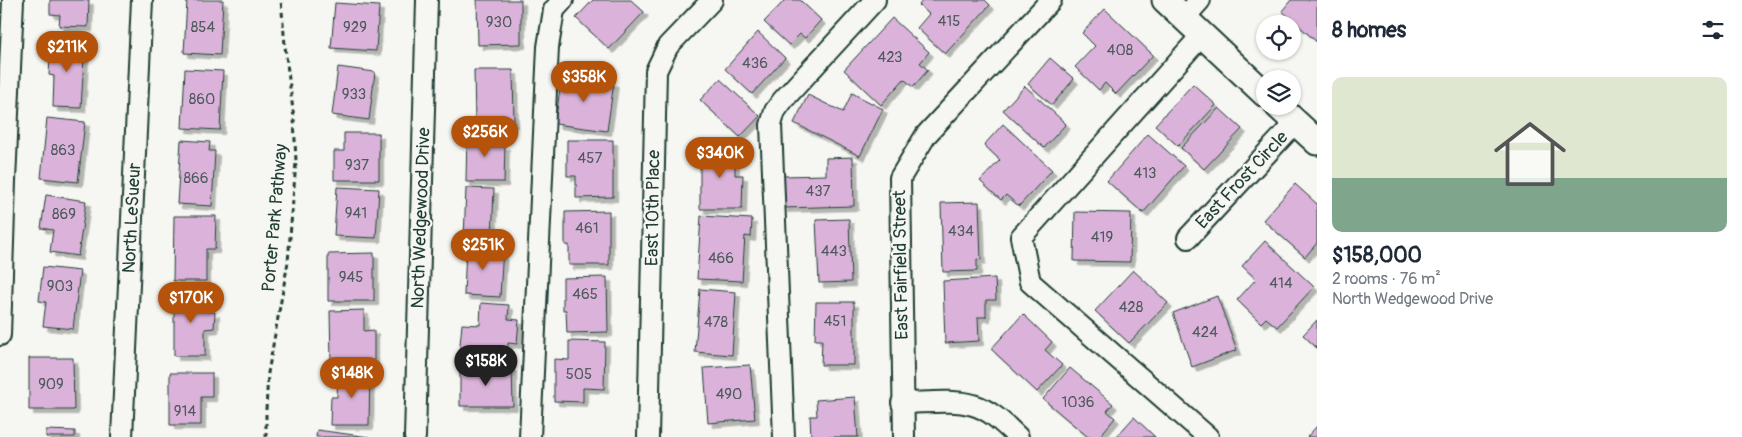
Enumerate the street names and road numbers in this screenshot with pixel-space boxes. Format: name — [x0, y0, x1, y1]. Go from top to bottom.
street label: East Frost Circle — [1191, 126, 1293, 234]
street label: North Wedgewood Drive — [406, 127, 436, 309]
street label: Porter Park Pathway — [257, 143, 293, 293]
street label: East 10th Place — [640, 149, 666, 266]
street label: North LeSueur — [118, 162, 146, 274]
street label: East Fairfield Street — [888, 189, 914, 340]

